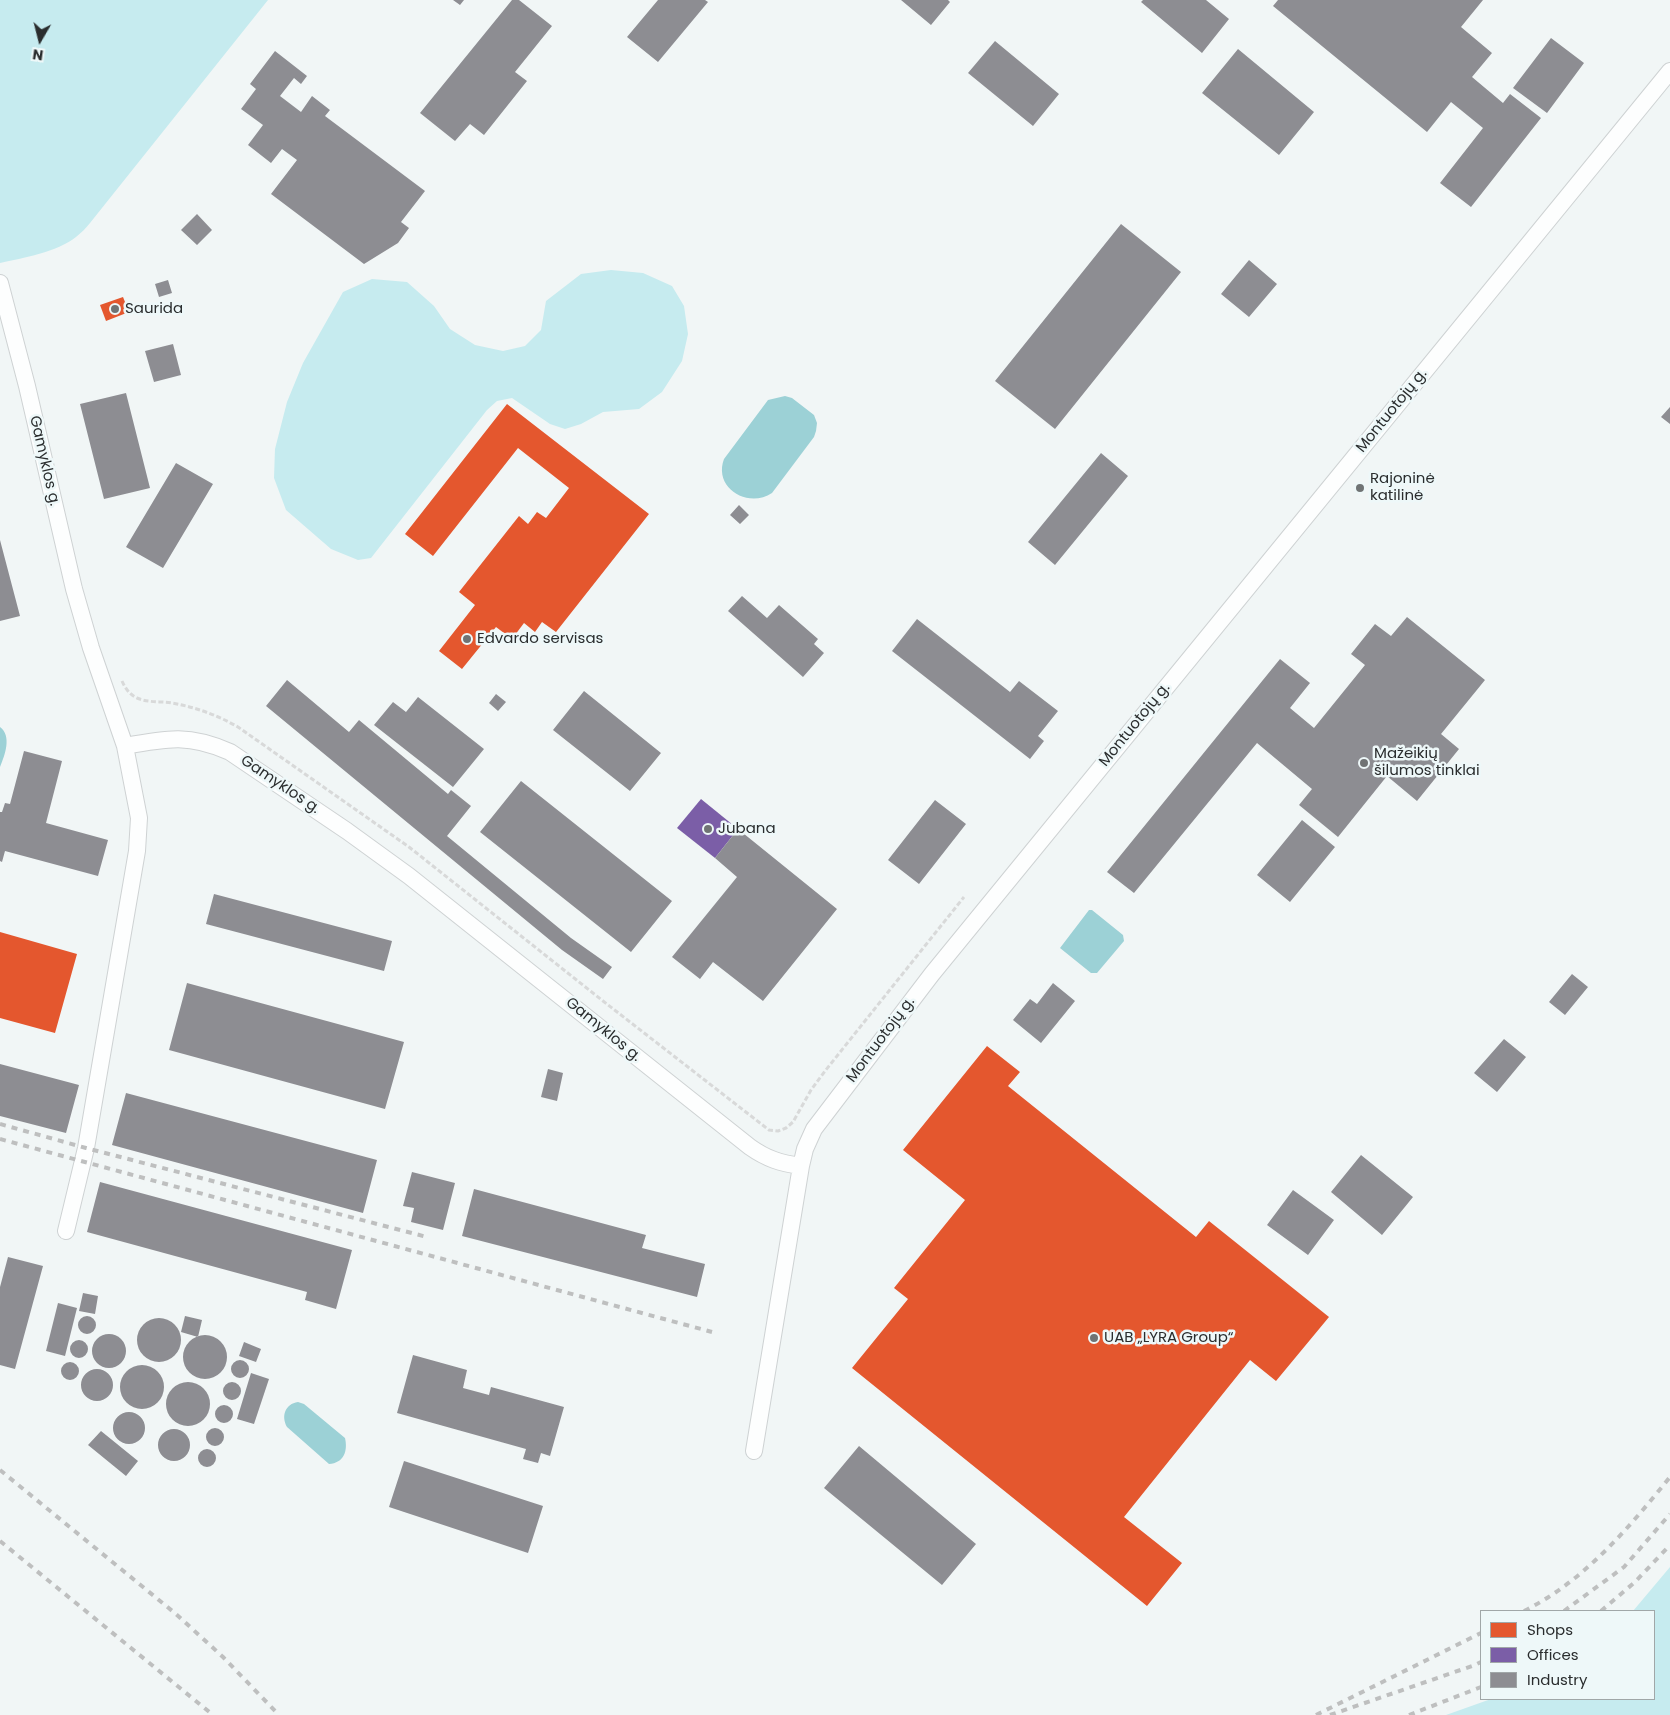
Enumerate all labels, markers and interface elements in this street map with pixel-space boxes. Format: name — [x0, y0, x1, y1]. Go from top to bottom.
north arrow — [15, 15, 65, 65]
text: N — [31, 44, 45, 65]
place label: Saurida — [125, 300, 183, 318]
marker: Saurida — [109, 303, 121, 315]
street label: Montuotojų g. — [1353, 366, 1431, 456]
street label: Gamyklos g. — [25, 414, 63, 508]
place label: Rajoninė katilinė — [1370, 470, 1435, 505]
marker: Rajoninė katilinė — [1354, 482, 1366, 494]
place label: Edvardo servisas — [477, 630, 603, 648]
marker: Edvardo servisas — [461, 633, 473, 645]
street label: Montuotojų g. — [1096, 680, 1174, 770]
place label: Mažeikių šilumos tinklai — [1374, 745, 1480, 780]
street label: Gamyklos g. — [237, 752, 323, 818]
marker: Mažeikių šilumos tinklai — [1358, 757, 1370, 769]
place label: Jubana — [718, 820, 776, 838]
marker: Jubana — [702, 823, 714, 835]
street label: Gamyklos g. — [562, 994, 644, 1066]
street label: Montuotojų g. — [843, 994, 919, 1086]
place label: UAB „LYRA Group“ — [1104, 1329, 1233, 1347]
marker: UAB „LYRA Group“ — [1088, 1332, 1100, 1344]
legend — [1480, 1610, 1655, 1700]
text: Shops — [1527, 1619, 1573, 1640]
text: Offices — [1527, 1644, 1579, 1665]
text: Industry — [1527, 1669, 1587, 1690]

